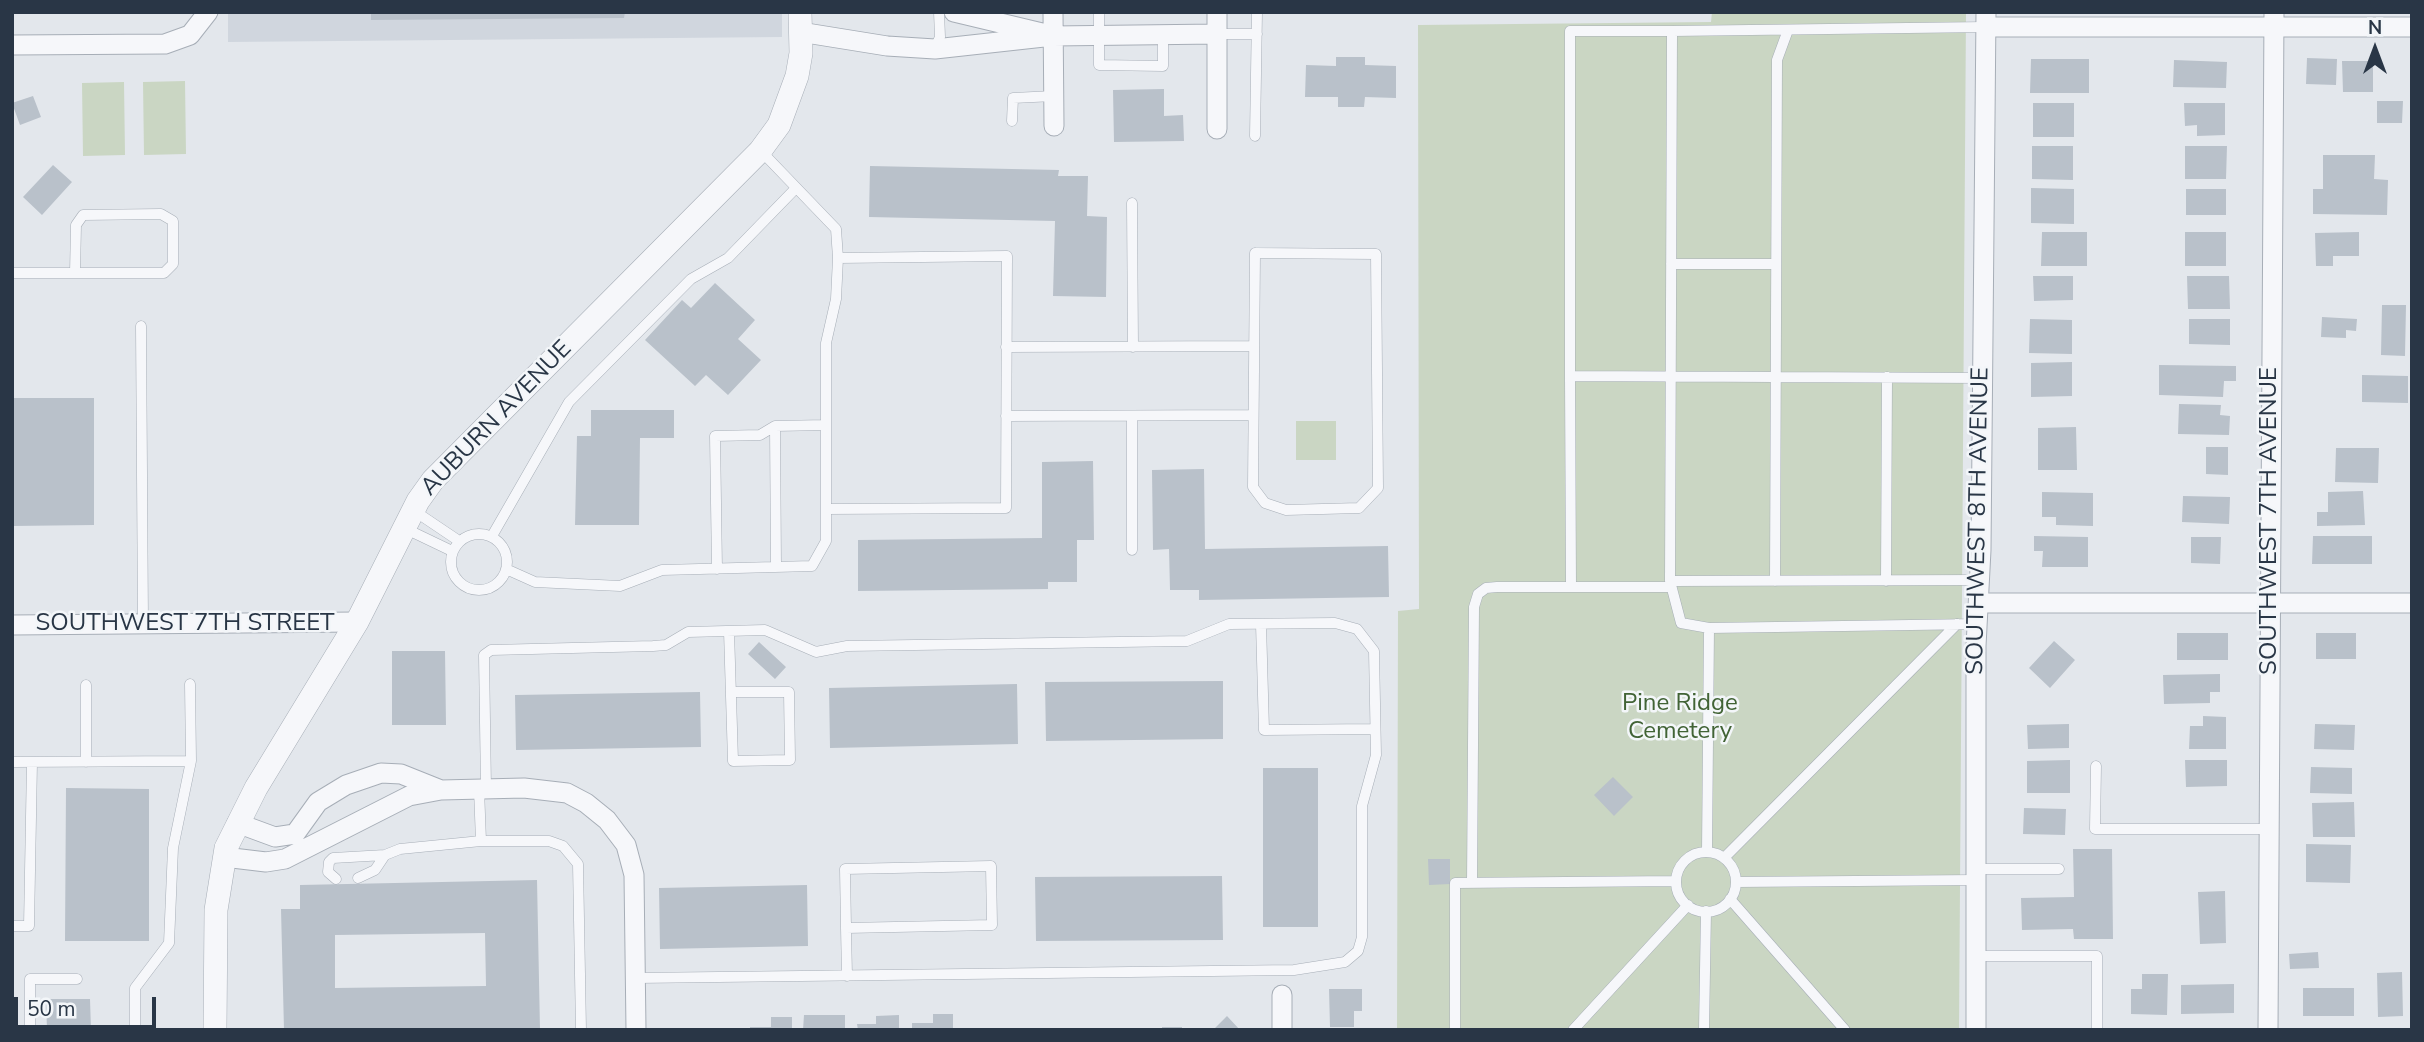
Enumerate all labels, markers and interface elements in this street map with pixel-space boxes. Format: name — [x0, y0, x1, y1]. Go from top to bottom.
north arrow — [2340, 14, 2410, 84]
text: N — [2368, 15, 2382, 41]
street label: AUBURN AVENUE — [416, 335, 578, 503]
street label: SOUTHWEST 8TH AVENUE — [1962, 367, 1996, 675]
street label: SOUTHWEST 7TH AVENUE — [2256, 367, 2284, 675]
street label: SOUTHWEST 7TH STREET — [36, 610, 334, 638]
park label: Pine Ridge Cemetery — [1622, 690, 1738, 746]
scale bar — [18, 982, 159, 1026]
text: 50 m — [27, 995, 76, 1023]

